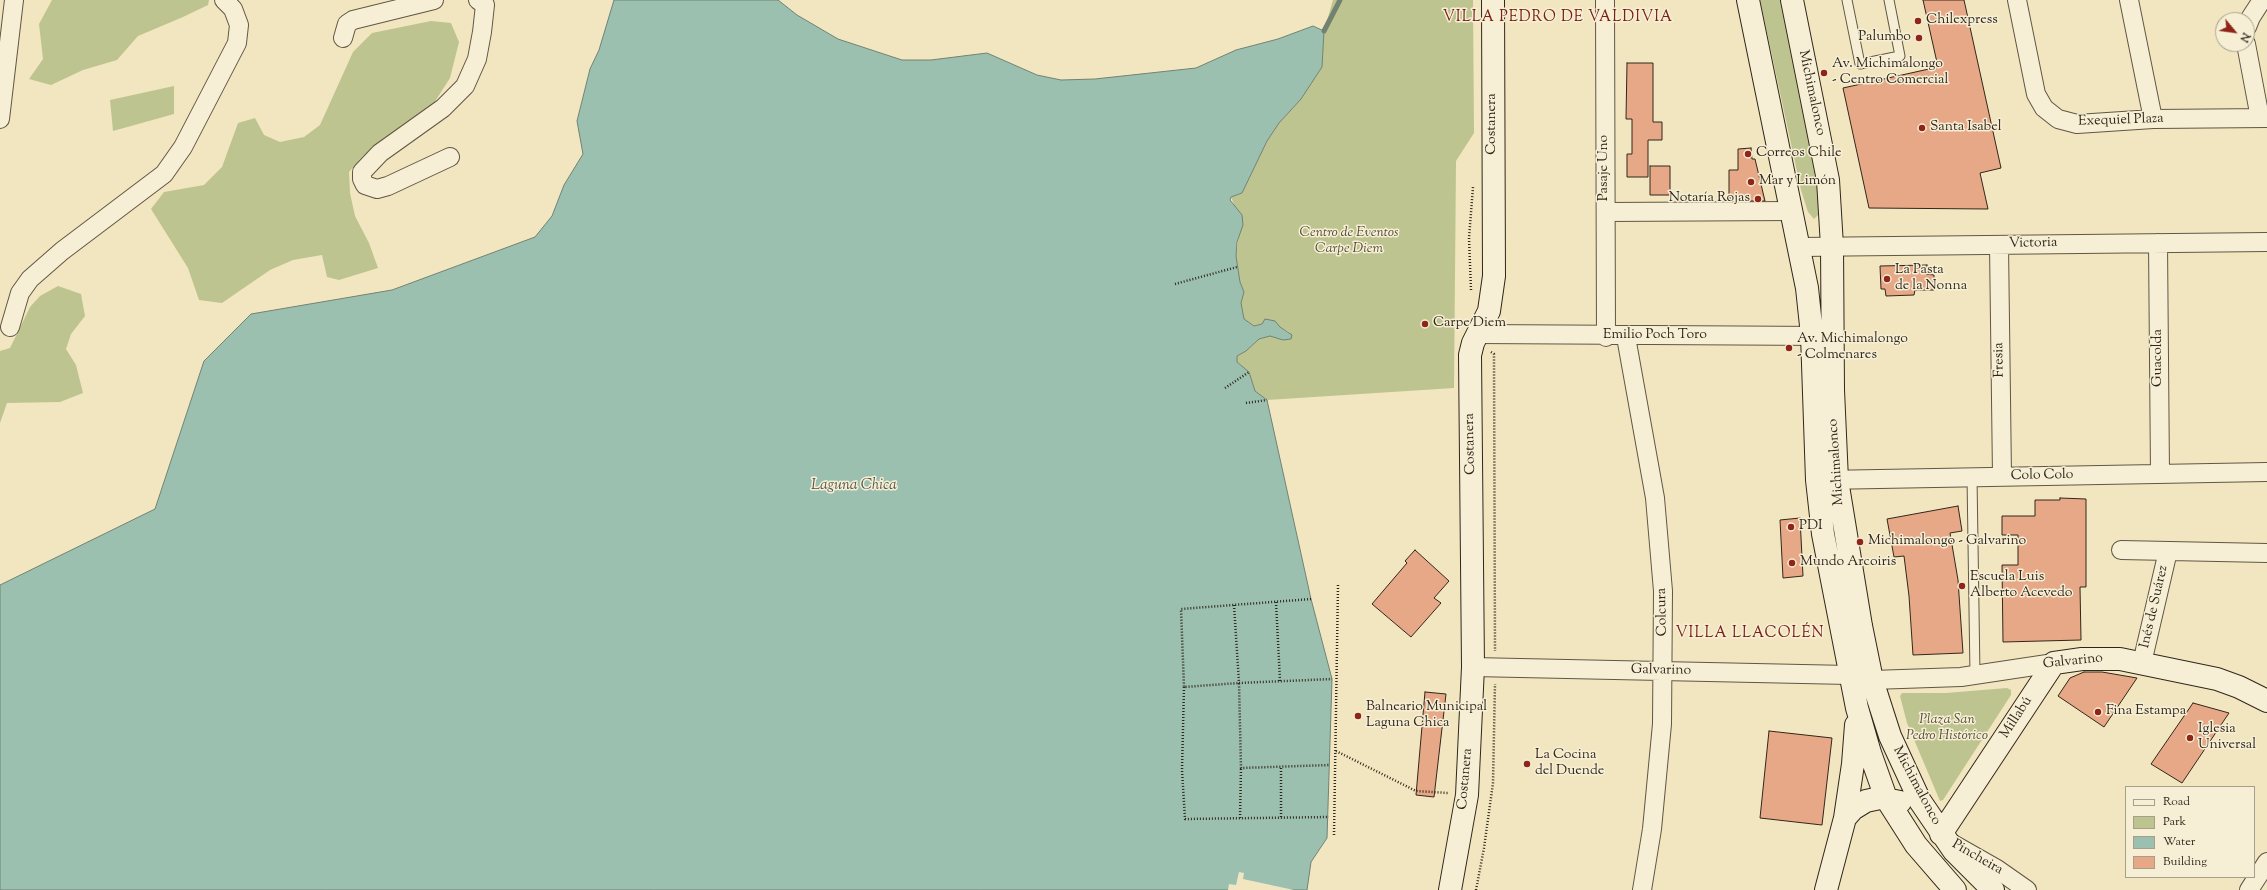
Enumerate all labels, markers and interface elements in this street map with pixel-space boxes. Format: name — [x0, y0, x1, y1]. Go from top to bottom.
district label: VILLA PEDRO DE VALDIVIA — [1443, 9, 1673, 27]
north arrow — [2215, 12, 2255, 52]
place label: Chilexpress — [1926, 13, 1998, 29]
marker: Chilexpress — [1913, 16, 1923, 26]
place label: Palumbo — [1858, 30, 1911, 46]
text: N — [2235, 30, 2254, 45]
marker: Palumbo — [1914, 33, 1924, 43]
street label: Michimalonco — [1794, 49, 1828, 137]
place label: Av. Michimalongo - Centro Comercial — [1832, 57, 1948, 90]
marker: Av. Michimalongo - Centro Comercial — [1819, 68, 1829, 78]
street label: Costanera — [1485, 93, 1501, 155]
street label: Exequiel Plaza — [2078, 111, 2164, 131]
place label: Santa Isabel — [1930, 120, 2002, 136]
marker: Santa Isabel — [1917, 123, 1927, 133]
street label: Pasaje Uno — [1597, 135, 1613, 201]
place label: Correos Chile — [1756, 146, 1841, 162]
marker: Correos Chile — [1743, 149, 1753, 159]
place label: Mar y Limón — [1759, 174, 1836, 190]
marker: Mar y Limón — [1746, 177, 1756, 187]
place label: Notaría Rojas — [1669, 191, 1750, 207]
marker: Notaría Rojas — [1753, 194, 1763, 204]
park label: Centro de Eventos Carpe Diem — [1300, 226, 1398, 258]
street label: Victoria — [2008, 235, 2058, 253]
place label: La Pasta de la Nonna — [1895, 263, 1967, 296]
marker: La Pasta de la Nonna — [1882, 274, 1892, 284]
place label: Carpe Diem — [1433, 316, 1506, 332]
marker: Carpe Diem — [1420, 319, 1430, 329]
street label: Emilio Poch Toro — [1603, 328, 1707, 344]
street label: Guacolda — [2151, 329, 2167, 387]
place label: Av. Michimalongo - Colmenares — [1797, 332, 1908, 364]
street label: Fresia — [1991, 342, 2009, 378]
marker: Av. Michimalongo - Colmenares — [1784, 343, 1794, 353]
street label: Costanera — [1462, 413, 1480, 475]
street label: Michimalonco — [1826, 418, 1848, 506]
street label: Colo Colo — [2010, 467, 2074, 485]
water label: Laguna Chica — [811, 477, 897, 495]
place label: PDI — [1799, 519, 1823, 535]
marker: PDI — [1786, 522, 1796, 532]
place label: Michimalongo - Galvarino — [1868, 534, 2026, 550]
marker: Michimalongo - Galvarino — [1855, 537, 1865, 547]
place label: Mundo Arcoiris — [1800, 555, 1896, 571]
marker: Mundo Arcoiris — [1787, 558, 1797, 568]
street label: Inés de Suárez — [2137, 564, 2173, 650]
place label: Escuela Luis Alberto Acevedo — [1970, 570, 2072, 602]
marker: Escuela Luis Alberto Acevedo — [1957, 581, 1967, 591]
street label: Colcura — [1654, 588, 1672, 636]
district label: VILLA LLACOLÉN — [1676, 625, 1824, 643]
street label: Galvarino — [2042, 650, 2104, 674]
street label: Galvarino — [1631, 662, 1691, 680]
street label: Millabú — [1997, 694, 2037, 742]
place label: Balneario Municipal Laguna Chica — [1366, 700, 1487, 732]
place label: Fina Estampa — [2106, 704, 2186, 720]
marker: Fina Estampa — [2093, 707, 2103, 717]
marker: Balneario Municipal Laguna Chica — [1353, 711, 1363, 721]
park label: Plaza San Pedro Histórico — [1906, 713, 1988, 746]
place label: Iglesia Universal — [2198, 722, 2256, 754]
marker: Iglesia Universal — [2185, 733, 2195, 743]
street label: Michimalonco — [1888, 744, 1944, 828]
street label: Costanera — [1455, 748, 1477, 810]
place label: La Cocina del Duende — [1535, 748, 1604, 780]
marker: La Cocina del Duende — [1522, 759, 1532, 769]
legend — [2125, 786, 2255, 878]
text: Road — [2163, 793, 2190, 811]
text: Park — [2163, 813, 2186, 831]
text: Water — [2163, 833, 2195, 851]
street label: Pincheira — [1948, 837, 2006, 879]
text: Building — [2163, 853, 2207, 871]

